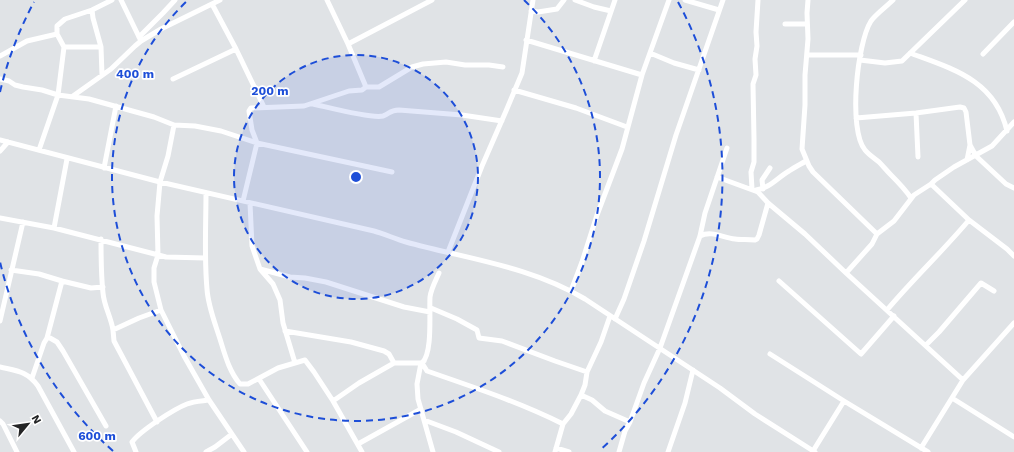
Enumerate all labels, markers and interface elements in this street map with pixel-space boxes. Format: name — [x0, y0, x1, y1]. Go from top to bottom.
text: 400 m — [116, 67, 154, 81]
text: 200 m — [251, 84, 289, 98]
centre of rings — [349, 170, 363, 184]
north arrow — [8, 404, 48, 444]
text: N — [29, 413, 44, 426]
text: 600 m — [78, 429, 116, 443]

